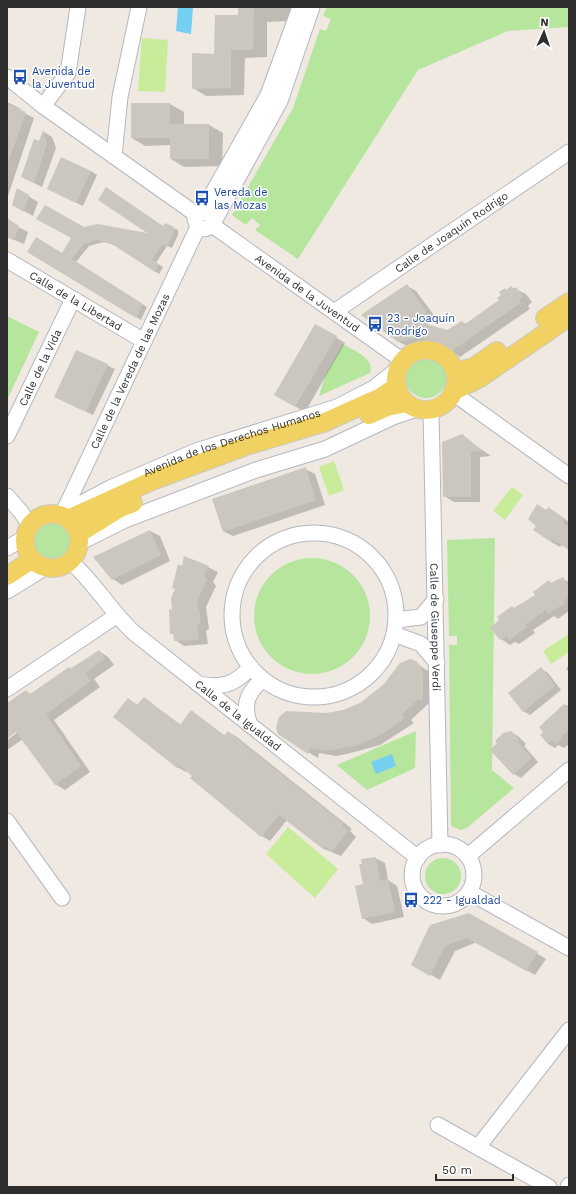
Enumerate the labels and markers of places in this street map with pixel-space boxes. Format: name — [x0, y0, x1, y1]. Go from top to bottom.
place label: Avenida de la Juventud — [32, 65, 95, 91]
bus stop icon: Avenida de la Juventud — [11, 68, 29, 86]
place label: Vereda de las Mozas — [214, 186, 268, 212]
bus stop icon: Vereda de las Mozas — [193, 189, 211, 207]
place label: 23 - Joaquín Rodrigo — [387, 312, 455, 338]
bus stop icon: 23 - Joaquín Rodrigo — [366, 315, 384, 333]
bus stop icon: 222 - Igualdad — [402, 891, 420, 909]
place label: 222 - Igualdad — [423, 894, 501, 907]

